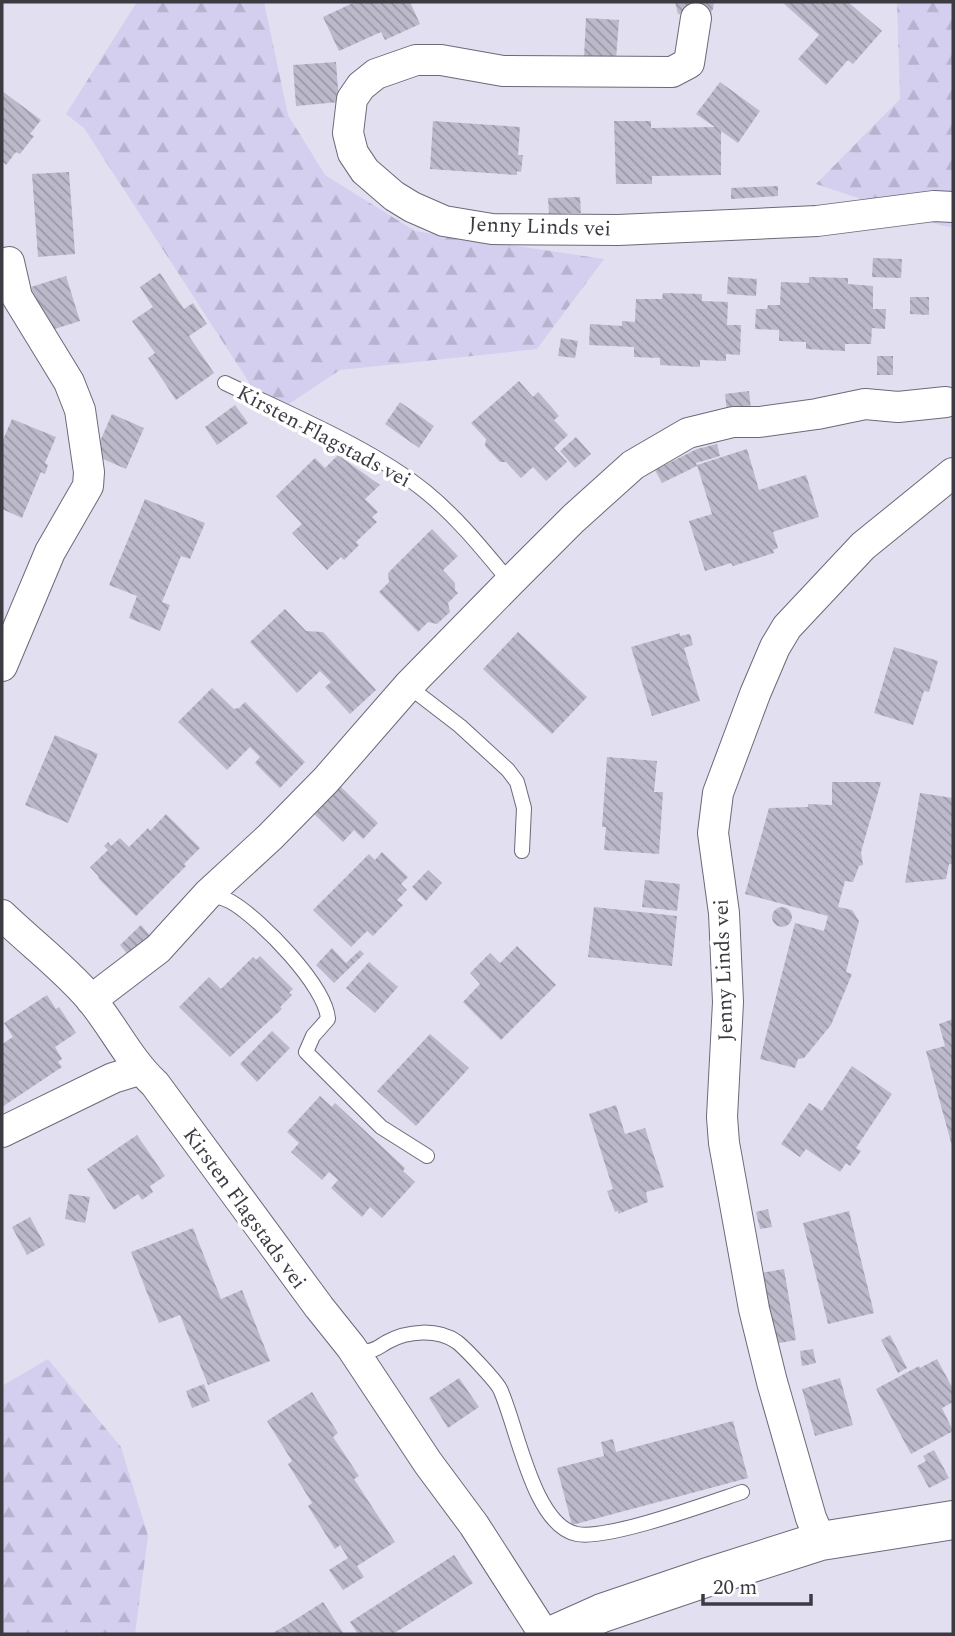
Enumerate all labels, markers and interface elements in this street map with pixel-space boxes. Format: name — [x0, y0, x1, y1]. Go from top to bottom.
street label: Jenny Linds vei — [468, 209, 612, 245]
street label: Kirsten Flagstads vei — [231, 377, 416, 496]
street label: Jenny Linds vei — [706, 898, 742, 1042]
street label: Kirsten Flagstads vei — [174, 1121, 314, 1296]
scale bar — [703, 1562, 811, 1606]
text: 20 m — [713, 1572, 757, 1604]

